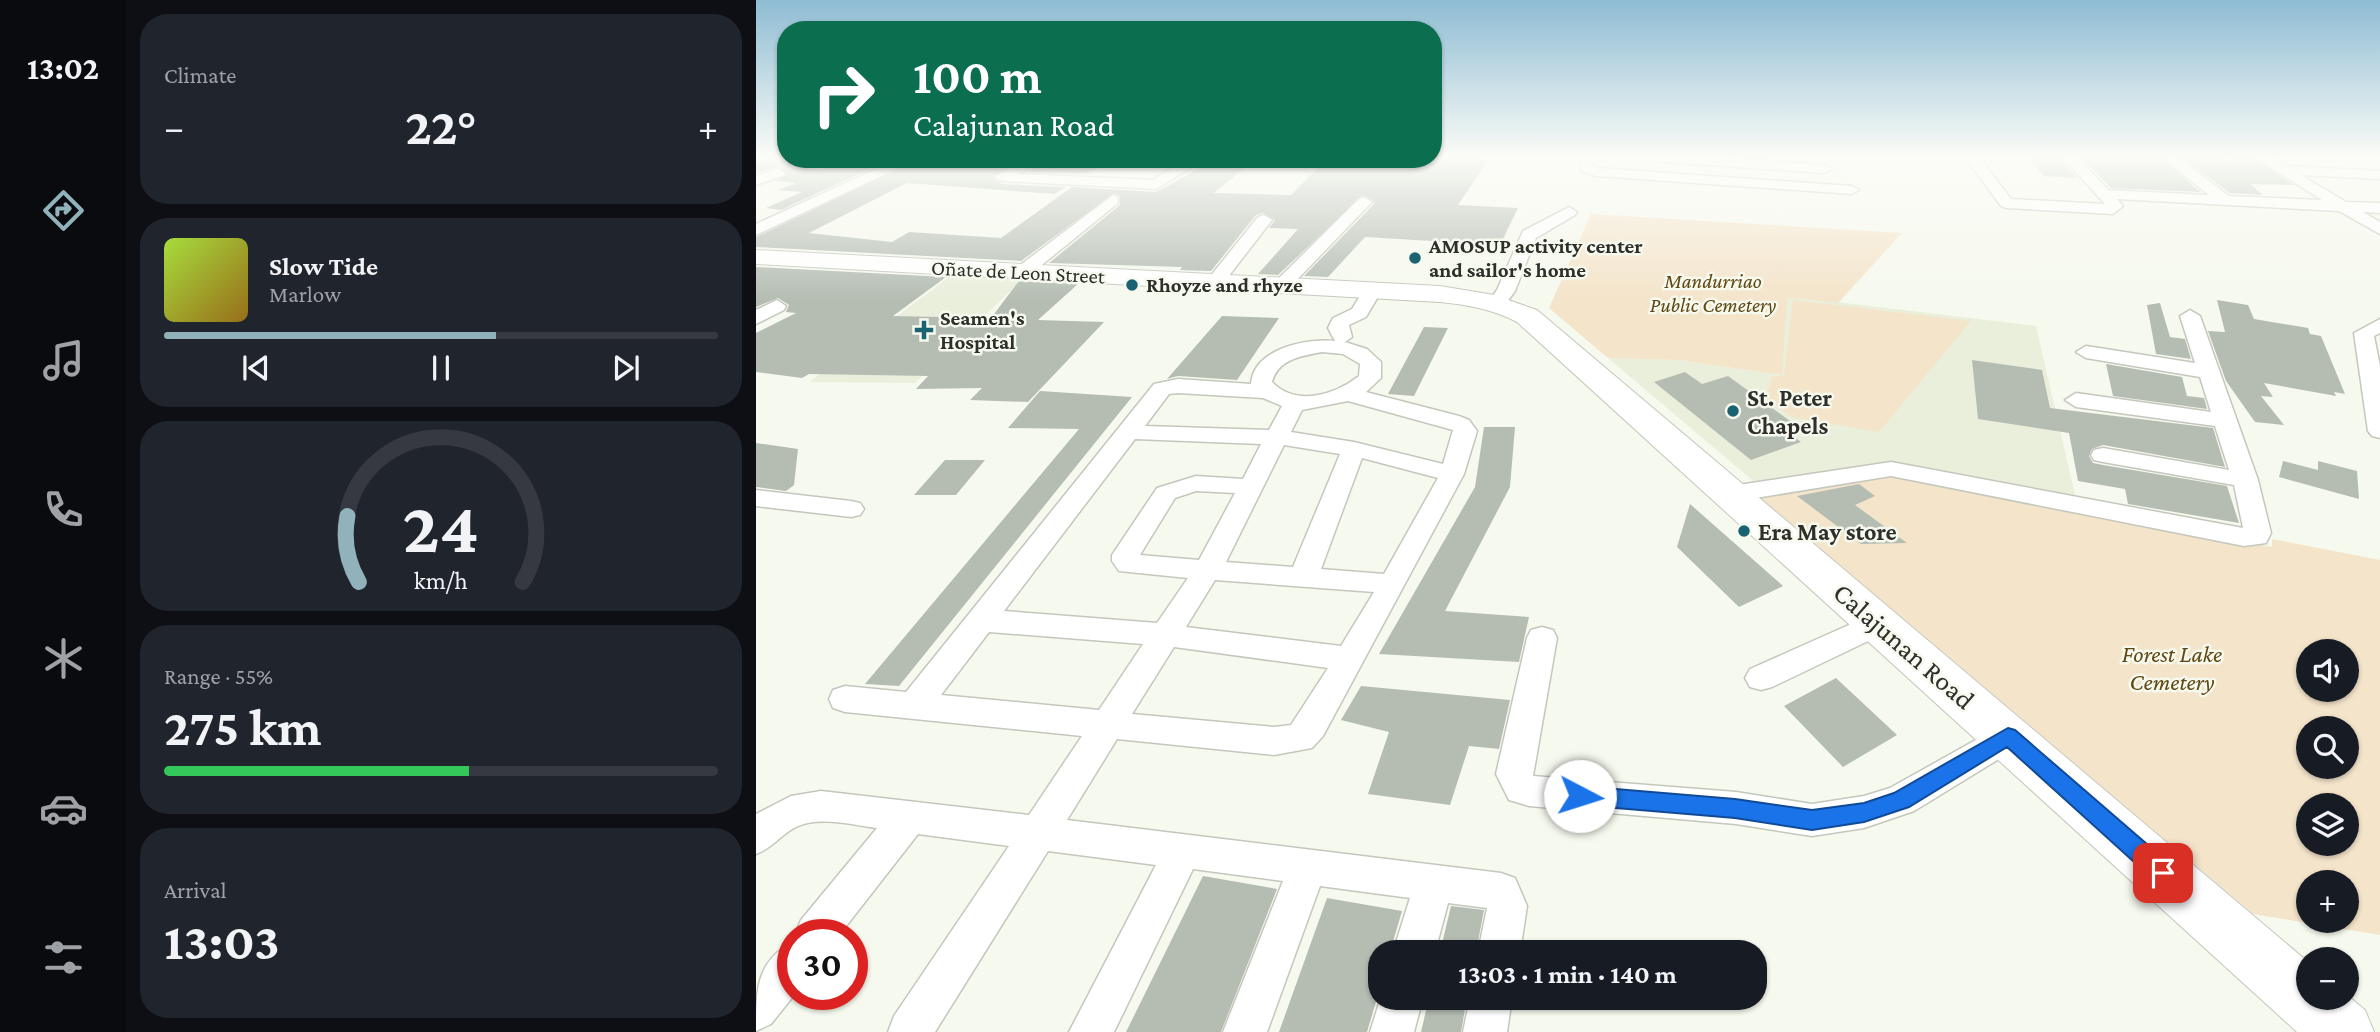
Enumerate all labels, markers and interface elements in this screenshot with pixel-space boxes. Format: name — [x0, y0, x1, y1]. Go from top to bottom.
icon: right — [798, 49, 889, 140]
text: 100 m — [913, 49, 1042, 104]
text: 13:02 — [27, 50, 99, 86]
text: Climate — [164, 62, 236, 88]
text: 22° — [405, 97, 477, 155]
text: − — [164, 106, 184, 148]
text: + — [698, 106, 718, 148]
text: Calajunan Road — [913, 107, 1115, 143]
icon: directions — [39, 186, 88, 235]
place label: AMOSUP activity center and sailor's home — [1428, 234, 1643, 282]
marker: AMOSUP activity center and sailor's home — [1407, 250, 1423, 266]
text: Slow Tide — [269, 252, 378, 281]
street label: Oñate de Leon Street — [931, 255, 1106, 289]
park label: Mandurriao Public Cemetery — [1650, 269, 1777, 317]
place label: Rhoyze and rhyze — [1146, 273, 1303, 297]
marker: Rhoyze and rhyze — [1124, 277, 1140, 293]
text: Marlow — [269, 281, 341, 307]
place label: Seamen's Hospital — [940, 306, 1025, 354]
marker: Seamen's Hospital — [914, 320, 934, 340]
icon: music — [39, 336, 88, 385]
icon: previous — [237, 349, 275, 387]
icon: pause — [422, 349, 460, 387]
icon: next — [607, 349, 645, 387]
place label: St. Peter Chapels — [1747, 384, 1832, 439]
marker: St. Peter Chapels — [1725, 403, 1741, 419]
icon: phone — [39, 485, 88, 534]
text: 24 — [403, 487, 479, 568]
place label: Era May store — [1758, 518, 1897, 545]
marker: Era May store — [1736, 523, 1752, 539]
text: km/h — [414, 567, 468, 594]
street label: Calajunan Road — [1827, 576, 1981, 716]
icon: climate — [39, 634, 88, 683]
map controls — [2296, 639, 2359, 1010]
button: sound — [2296, 639, 2359, 702]
park label: Forest Lake Cemetery — [2122, 640, 2222, 695]
text: Range · 55% — [164, 663, 273, 689]
text: 275 km — [164, 698, 321, 756]
button: search — [2296, 716, 2359, 779]
position arrow — [1543, 759, 1617, 833]
icon: car — [39, 784, 88, 833]
button: layers — [2296, 793, 2359, 856]
pin — [2133, 843, 2193, 903]
icon: arrive — [2144, 854, 2182, 892]
button: + — [2296, 870, 2359, 933]
text: Arrival — [164, 877, 227, 903]
text: 13:03 — [164, 912, 280, 970]
speed limit sign: 30 — [777, 919, 868, 1010]
icon: filters — [39, 933, 88, 982]
button: − — [2296, 947, 2359, 1010]
text: 13:03 · 1 min · 140 m — [1458, 960, 1677, 989]

